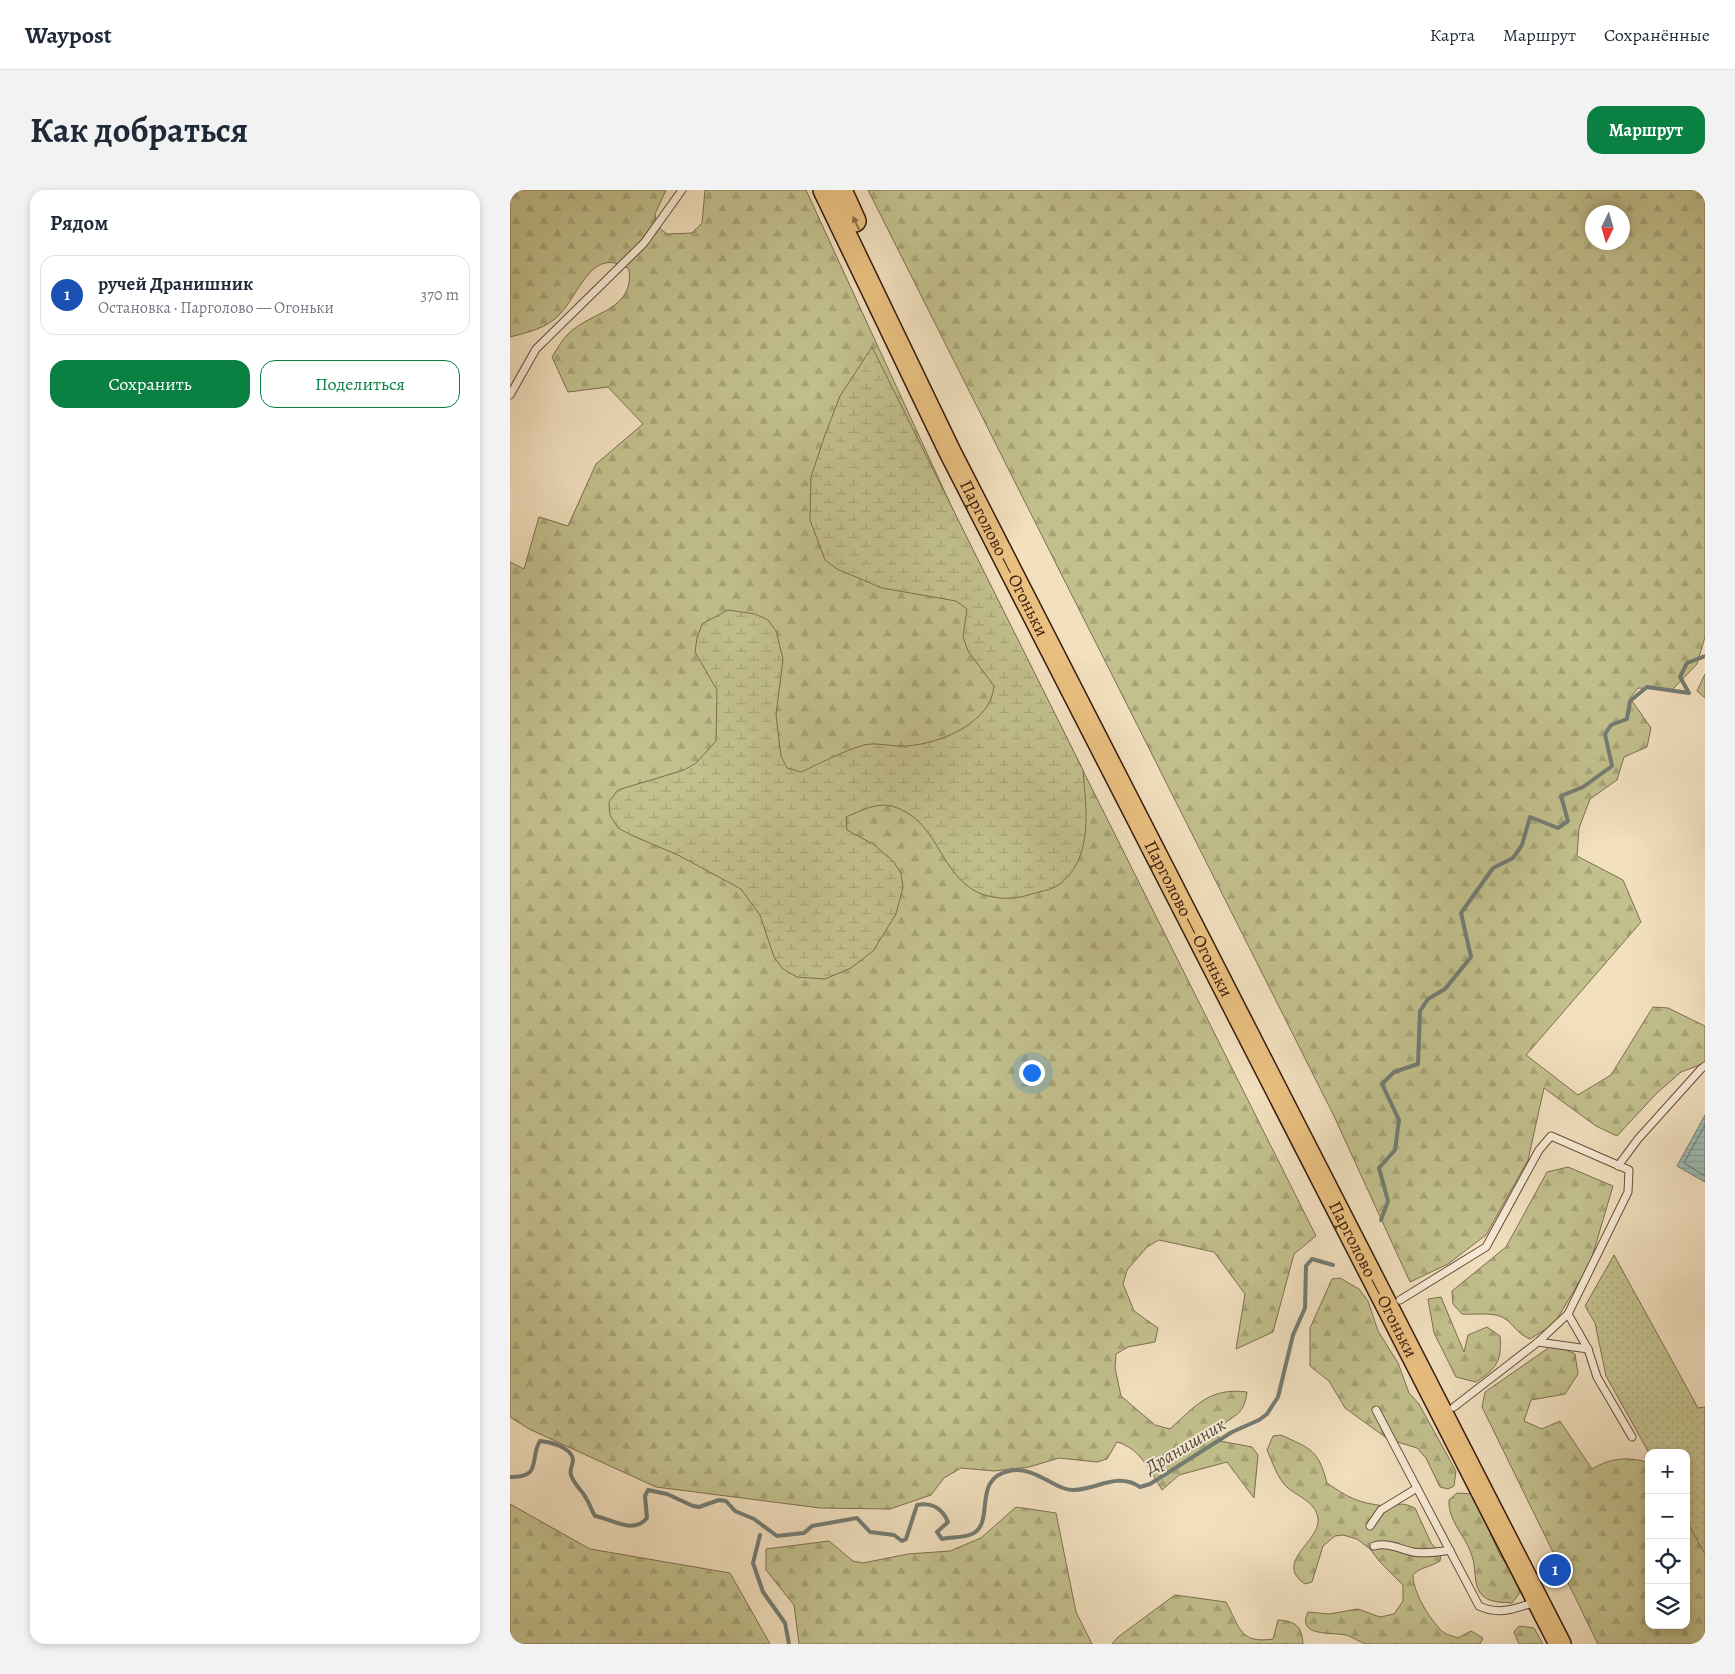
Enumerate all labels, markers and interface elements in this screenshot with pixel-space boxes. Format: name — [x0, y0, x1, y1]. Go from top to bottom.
text: Waypost — [25, 19, 112, 51]
text: Карта — [1430, 23, 1475, 47]
text: Маршрут — [1503, 23, 1576, 47]
text: Сохранённые — [1604, 23, 1710, 47]
text: Как добраться — [30, 106, 248, 154]
button: Маршрут — [1587, 106, 1705, 154]
north arrow — [1585, 205, 1630, 250]
text: Рядом — [50, 209, 108, 237]
one-way arrow — [852, 216, 860, 230]
text: ручей Дранишник — [98, 271, 253, 297]
text: 1 — [64, 284, 70, 306]
text: 370 m — [421, 284, 459, 306]
text: Остановка · Парголово — Огоньки — [98, 297, 334, 319]
button: Сохранить — [50, 360, 250, 408]
button: Поделиться — [260, 360, 460, 408]
street label: Парголово — Огоньки — [954, 476, 1054, 641]
street label: Парголово — Огоньки — [1139, 836, 1239, 1001]
your location — [1019, 1060, 1045, 1086]
street label: Парголово — Огоньки — [1323, 1197, 1423, 1362]
water label: Дранишник — [1139, 1411, 1231, 1481]
map controls — [1645, 1449, 1690, 1629]
button: + — [1645, 1449, 1690, 1494]
button: − — [1645, 1494, 1690, 1539]
button: locate — [1645, 1539, 1690, 1584]
pin: 1 — [1539, 1551, 1571, 1589]
button: layers — [1645, 1584, 1690, 1629]

